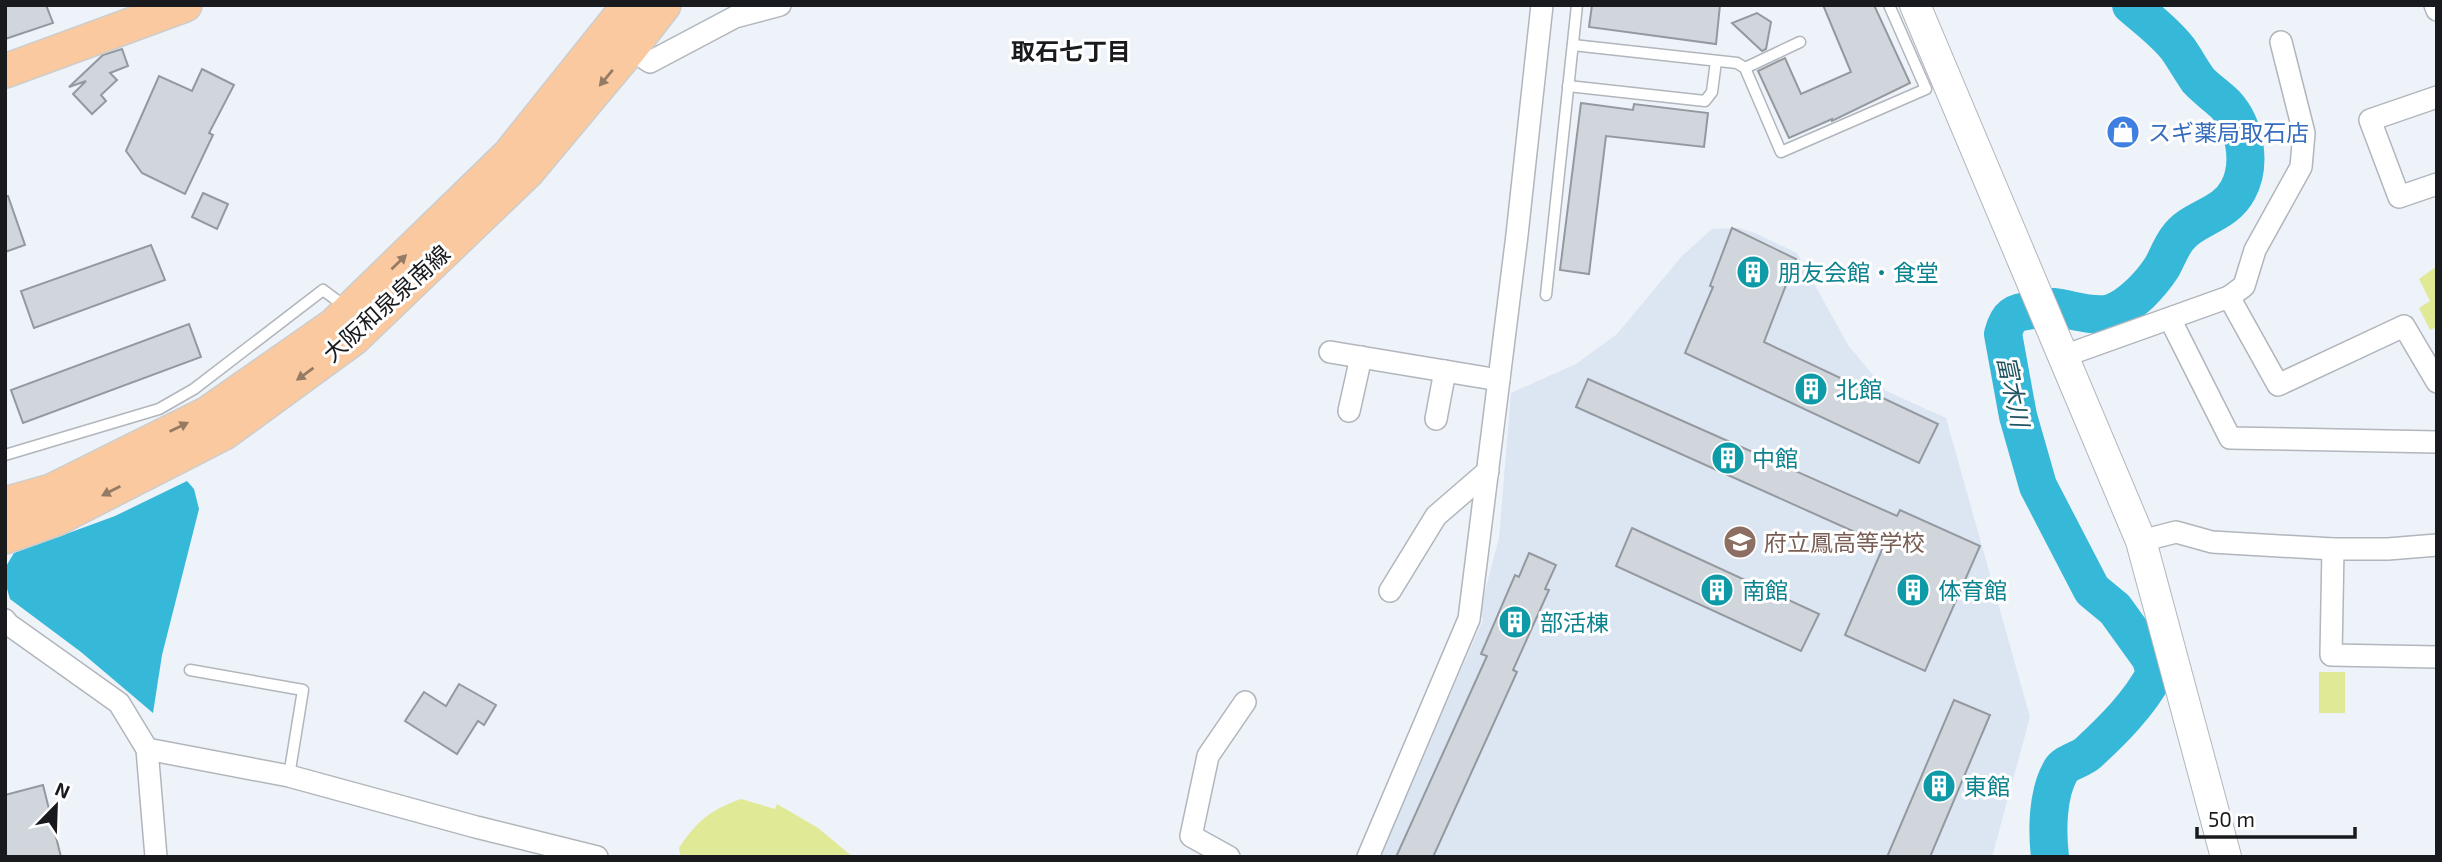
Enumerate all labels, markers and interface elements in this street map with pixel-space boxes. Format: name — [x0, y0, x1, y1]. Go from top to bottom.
district label: 取石七丁目 — [1011, 36, 1131, 65]
one-way arrow — [598, 69, 614, 87]
shop icon: スギ薬局取石店 — [2104, 113, 2142, 151]
place label: スギ薬局取石店 — [2148, 118, 2309, 146]
street label: 大阪和泉泉南線 — [317, 239, 455, 367]
building icon: 朋友会館・食堂 — [1734, 253, 1772, 291]
one-way arrow — [390, 254, 407, 270]
place label: 朋友会館・食堂 — [1778, 258, 1939, 286]
water label: 富木川 — [1992, 353, 2036, 432]
one-way arrow — [296, 367, 314, 381]
building icon: 北館 — [1792, 370, 1830, 408]
place label: 北館 — [1836, 375, 1882, 403]
one-way arrow — [169, 422, 189, 433]
building icon: 中館 — [1709, 439, 1747, 477]
place label: 中館 — [1752, 444, 1798, 472]
one-way arrow — [100, 484, 120, 496]
school or university icon: 府立鳳高等学校 — [1721, 523, 1759, 561]
place label: 府立鳳高等学校 — [1764, 528, 1925, 556]
building icon: 南館 — [1698, 571, 1736, 609]
building icon: 体育館 — [1894, 571, 1932, 609]
place label: 南館 — [1742, 576, 1788, 604]
place label: 体育館 — [1938, 576, 2007, 604]
building icon: 部活棟 — [1496, 603, 1534, 641]
place label: 部活棟 — [1540, 608, 1609, 636]
building icon: 東館 — [1920, 767, 1958, 805]
north arrow — [21, 771, 91, 841]
place label: 東館 — [1964, 772, 2010, 800]
text: N — [52, 777, 74, 803]
scale bar — [2197, 796, 2354, 840]
text: 50 m — [2208, 806, 2255, 831]

